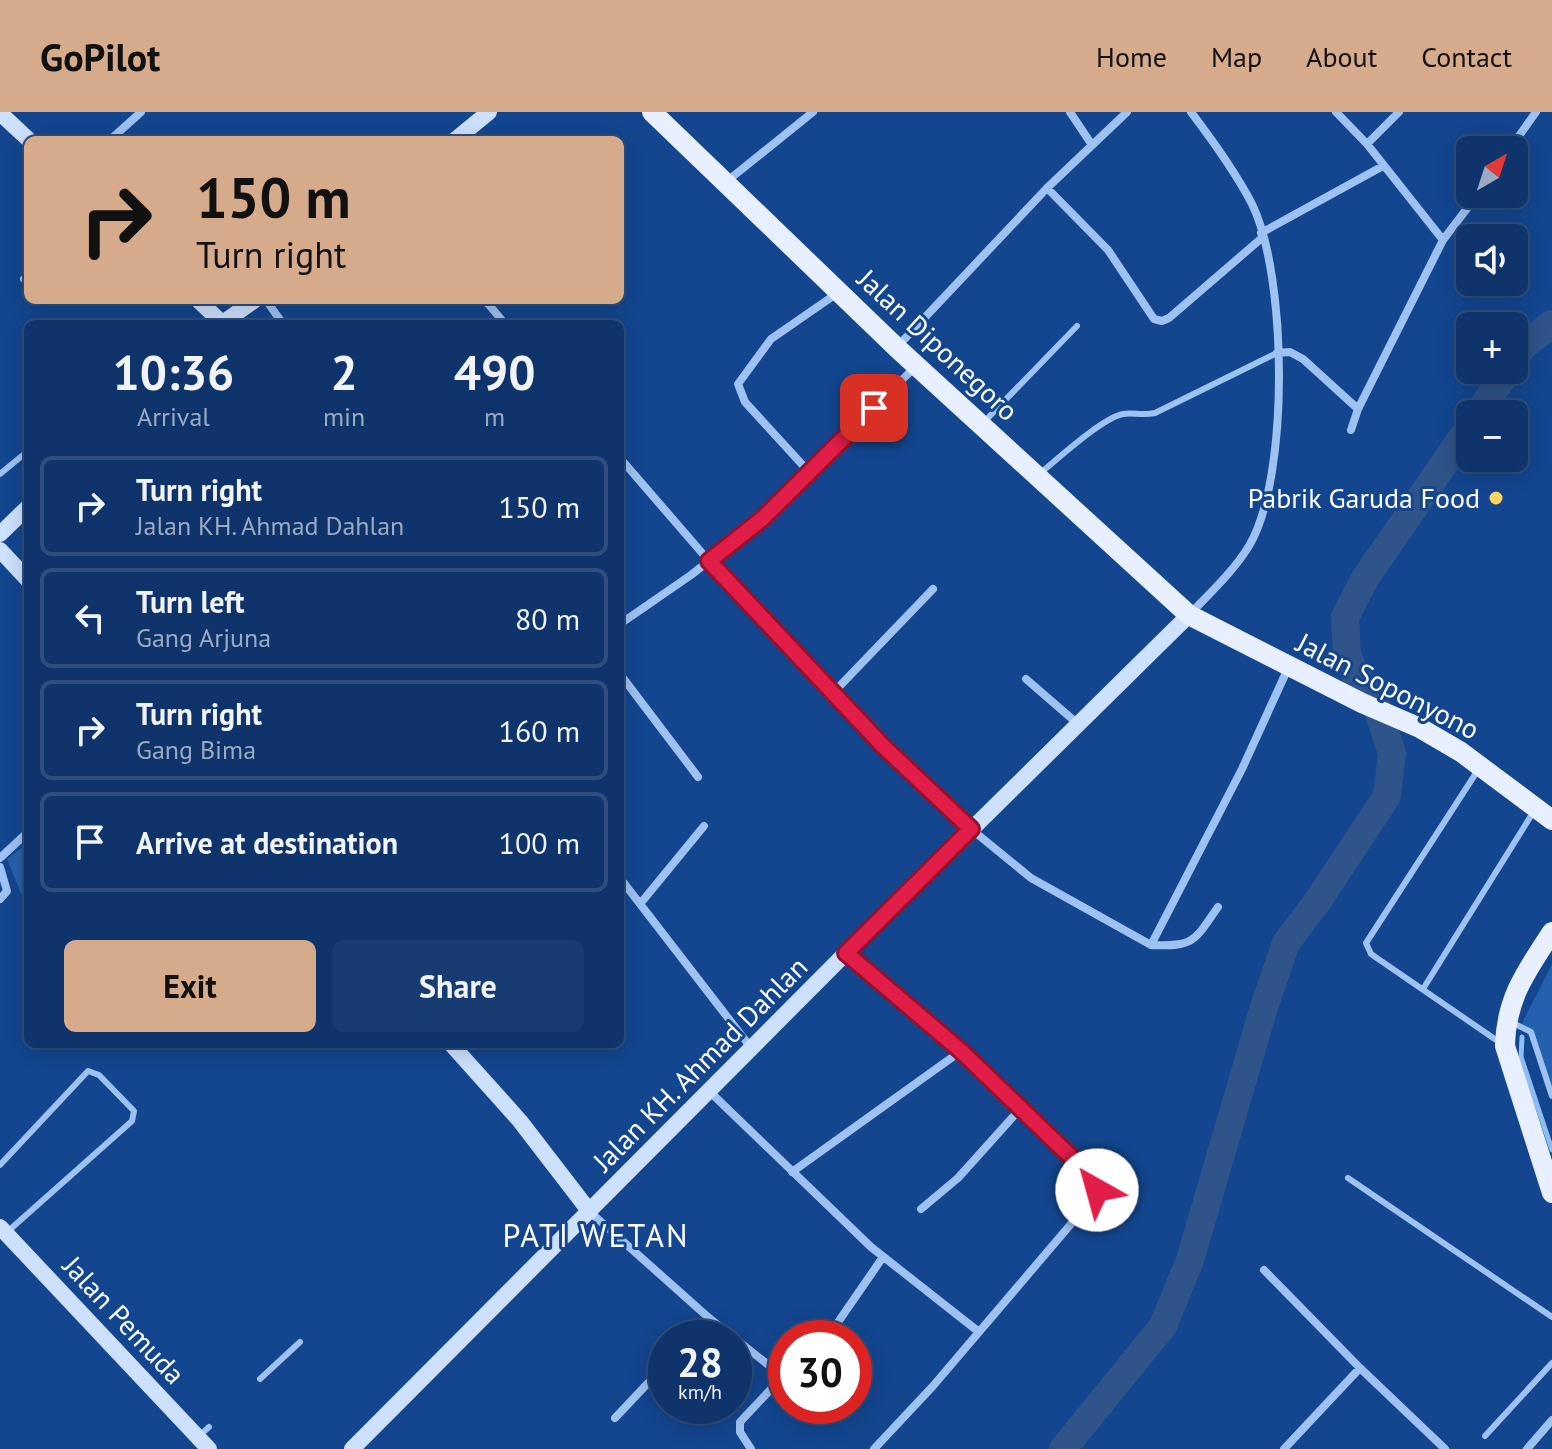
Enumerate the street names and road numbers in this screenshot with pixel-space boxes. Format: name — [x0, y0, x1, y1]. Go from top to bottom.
street label: Jalan Diponegoro — [849, 260, 1027, 429]
street label: Jalan Soponyono — [1290, 623, 1486, 748]
street label: Jalan KH. Ahmad Dahlan — [584, 948, 815, 1180]
street label: Jalan Pemuda — [55, 1247, 193, 1392]

